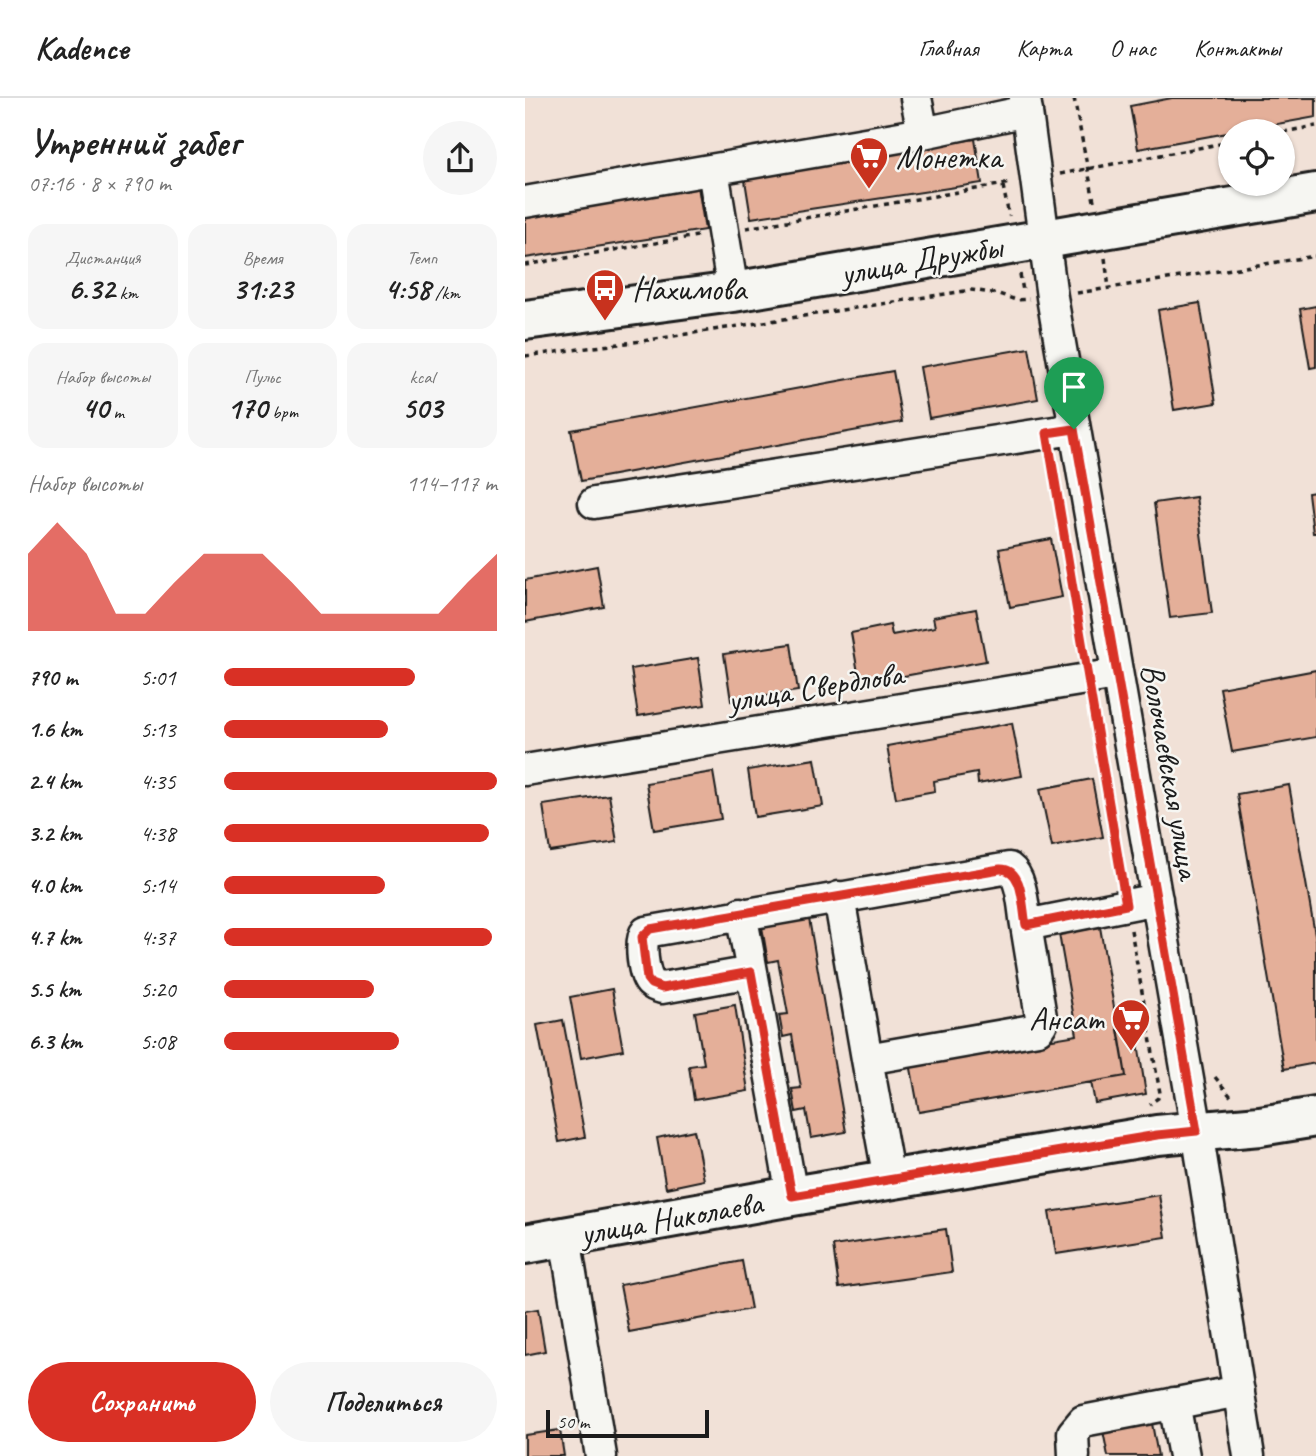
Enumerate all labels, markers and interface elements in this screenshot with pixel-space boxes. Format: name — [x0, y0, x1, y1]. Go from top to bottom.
text: Kadence — [35, 27, 128, 69]
text: Главная — [918, 33, 979, 63]
text: Карта — [1017, 33, 1071, 63]
text: О нас — [1109, 33, 1156, 63]
text: Контакты — [1194, 33, 1281, 63]
text: Утренний забег — [28, 119, 240, 166]
map controls — [1218, 119, 1295, 196]
button: locate — [1218, 119, 1295, 196]
button: share — [423, 121, 497, 195]
supermarket icon: Монетка — [848, 135, 890, 190]
place label: Монетка — [896, 136, 1004, 178]
text: 07:16 · 8 × 790 m — [28, 169, 171, 198]
street label: улица Дружбы — [835, 225, 1008, 295]
text: Дистанция — [65, 246, 141, 270]
text: Время — [242, 246, 283, 270]
text: Темп — [407, 246, 437, 270]
bus stop icon: Нахимова — [584, 267, 626, 322]
place label: Нахимова — [632, 268, 749, 310]
text: 6.32 — [68, 270, 115, 308]
text: 31:23 — [233, 270, 292, 308]
text: 4:58 — [384, 270, 430, 308]
text: km — [115, 281, 138, 305]
text: /km — [430, 281, 460, 305]
pin — [1044, 357, 1104, 429]
text: Набор высоты — [56, 365, 150, 389]
text: Пульс — [244, 365, 281, 389]
text: kcal — [410, 365, 435, 389]
icon: arrive — [1055, 368, 1093, 406]
text: 40 — [82, 389, 109, 427]
text: 170 — [227, 389, 267, 427]
text: 503 — [402, 389, 442, 427]
text: m — [109, 400, 124, 424]
text: bpm — [267, 400, 298, 424]
text: Набор высоты — [28, 469, 142, 498]
text: 114–117 m — [406, 469, 497, 498]
street label: улица Свердлова — [723, 652, 908, 722]
street label: Волочаевская улица — [1131, 660, 1211, 884]
text: 790 m — [28, 663, 77, 692]
text: 5:01 — [140, 663, 176, 692]
text: 1.6 km — [28, 715, 82, 744]
text: 5:13 — [140, 715, 176, 744]
text: 2.4 km — [28, 767, 82, 796]
text: 4:35 — [140, 767, 176, 796]
text: 3.2 km — [28, 819, 82, 848]
text: 4:38 — [140, 819, 176, 848]
text: 4.0 km — [28, 871, 82, 900]
text: 5:14 — [140, 871, 176, 900]
text: 4.7 km — [28, 923, 81, 952]
text: 4:37 — [140, 923, 176, 952]
text: 5.5 km — [28, 975, 81, 1004]
text: 5:20 — [140, 975, 176, 1004]
supermarket icon: Ансат — [1110, 997, 1152, 1052]
place label: Ансат — [1029, 998, 1106, 1040]
text: 6.3 km — [28, 1027, 82, 1056]
text: 5:08 — [140, 1027, 176, 1056]
street label: улица Николаева — [575, 1181, 767, 1255]
button: Сохранить — [28, 1362, 256, 1442]
button: Поделиться — [270, 1362, 497, 1442]
scale bar — [546, 1407, 709, 1439]
text: 50 m — [557, 1410, 589, 1434]

